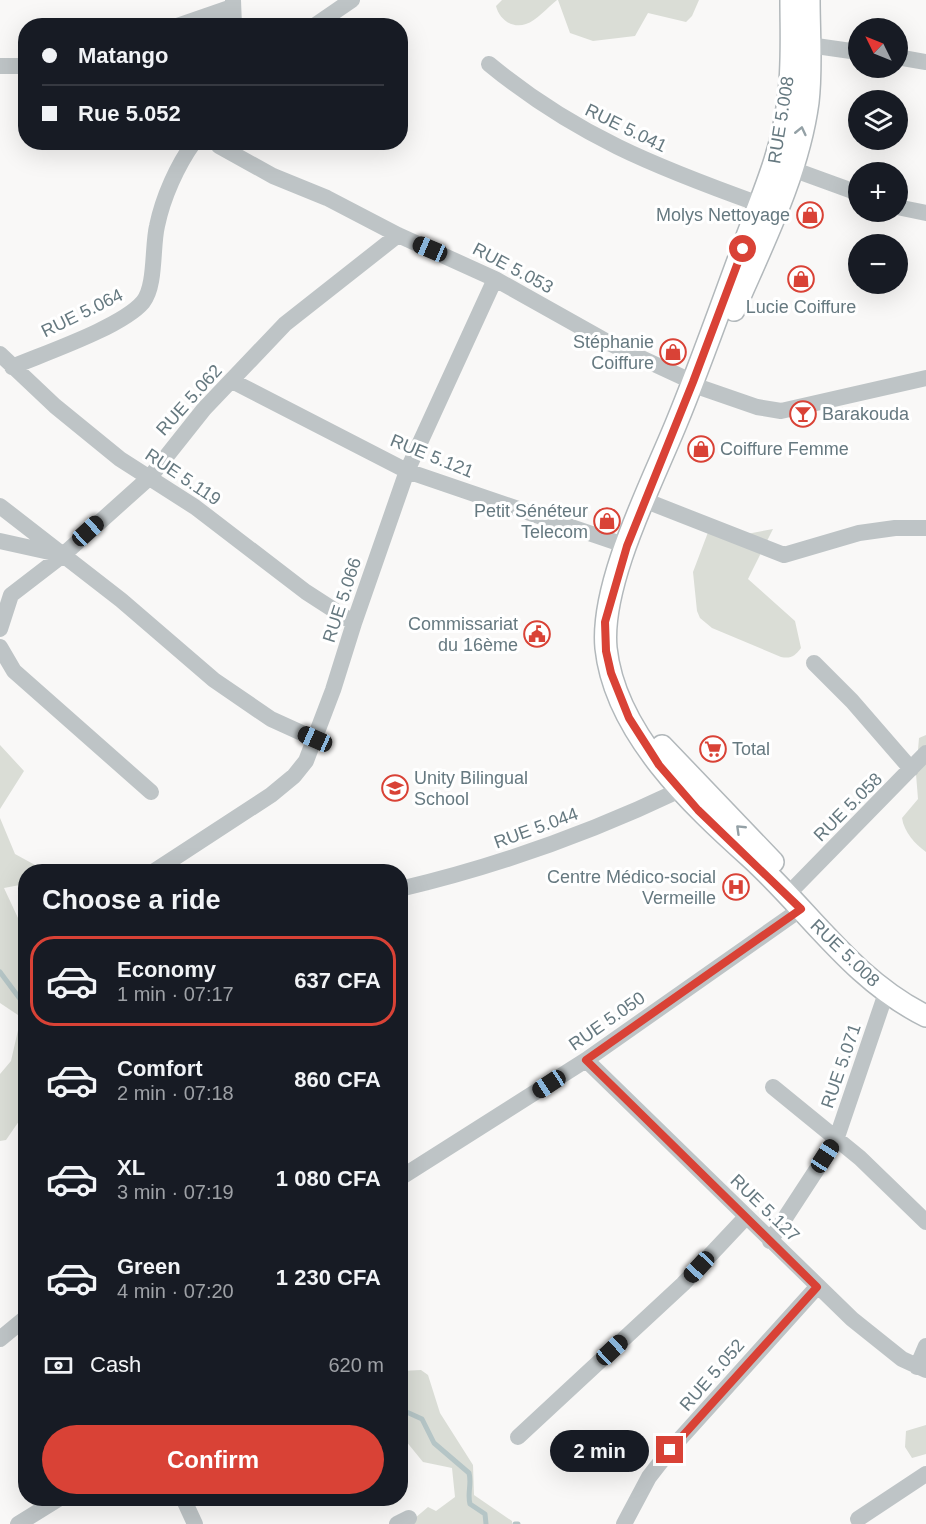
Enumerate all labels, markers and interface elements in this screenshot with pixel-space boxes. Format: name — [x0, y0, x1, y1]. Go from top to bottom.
north arrow — [848, 18, 908, 78]
map controls — [848, 18, 908, 294]
text: Matango — [78, 43, 168, 68]
street label: RUE 5.008 — [764, 75, 798, 165]
button: layers — [848, 90, 908, 150]
street label: RUE 5.041 — [582, 100, 670, 156]
text: Rue 5.052 — [78, 101, 181, 126]
one-way arrow — [794, 126, 807, 136]
button: + — [848, 162, 908, 222]
shop icon: Molys Nettoyage — [795, 200, 825, 230]
place label: Molys Nettoyage — [656, 205, 790, 225]
car — [410, 234, 450, 264]
button: − — [848, 234, 908, 294]
route start — [729, 235, 756, 262]
street label: RUE 5.053 — [469, 238, 557, 298]
shop icon: Lucie Coiffure — [786, 264, 816, 294]
street label: RUE 5.064 — [38, 285, 126, 341]
place label: Lucie Coiffure — [746, 297, 856, 317]
place label: Stéphanie Coiffure — [573, 332, 654, 373]
shop icon: Stéphanie Coiffure — [658, 337, 688, 367]
street label: RUE 5.062 — [152, 361, 226, 439]
bar icon: Barakouda — [788, 399, 818, 429]
place label: Barakouda — [822, 404, 910, 424]
street label: RUE 5.121 — [387, 430, 477, 482]
shop icon: Coiffure Femme — [686, 434, 716, 464]
place label: Coiffure Femme — [720, 439, 849, 459]
street label: RUE 5.119 — [141, 444, 225, 510]
place label: Petit Sénéteur Telecom — [474, 501, 588, 542]
shop icon: Petit Sénéteur Telecom — [592, 506, 622, 536]
car — [69, 512, 107, 550]
street label: RUE 5.066 — [319, 555, 365, 645]
place label: Commissariat du 16ème — [408, 614, 518, 655]
public building icon: Commissariat du 16ème — [522, 619, 552, 649]
car — [295, 723, 335, 755]
supermarket icon: Total — [698, 734, 728, 764]
place label: Total — [732, 739, 770, 759]
place label: Unity Bilingual School — [414, 768, 528, 809]
street label: RUE 5.058 — [810, 769, 886, 845]
school or university icon: Unity Bilingual School — [380, 773, 410, 803]
street label: RUE 5.044 — [491, 804, 581, 852]
one-way arrow — [737, 825, 747, 836]
place label: Centre Médico-social Vermeille — [547, 867, 716, 908]
hospital icon: Centre Médico-social Vermeille — [721, 872, 751, 902]
text: Choose a ride — [42, 885, 221, 915]
street label: RUE 5.008 — [806, 915, 884, 991]
icon: car — [45, 954, 99, 1008]
text: Economy — [117, 957, 216, 982]
text: 637 CFA — [294, 968, 381, 993]
text: 1 min · 07:17 — [117, 983, 234, 1005]
street label: RUE 5.050 — [565, 988, 649, 1054]
street label: RUE 5.071 — [817, 1021, 865, 1111]
icon: car — [45, 1053, 99, 1107]
text: Comfort — [117, 1056, 203, 1081]
text: 860 CFA — [294, 1067, 381, 1092]
car — [529, 1067, 569, 1101]
text: 2 min · 07:18 — [117, 1082, 234, 1104]
car — [808, 1136, 842, 1176]
icon: car — [45, 1152, 99, 1206]
text: XL — [117, 1155, 145, 1180]
text: 1 080 CFA — [276, 1166, 381, 1191]
street label: RUE 5.127 — [726, 1170, 804, 1246]
text: 3 min · 07:19 — [117, 1181, 234, 1203]
car — [680, 1248, 718, 1286]
icon: car — [45, 1251, 99, 1305]
text: Green — [117, 1254, 181, 1279]
text: 1 230 CFA — [276, 1265, 381, 1290]
text: 4 min · 07:20 — [117, 1280, 234, 1302]
car — [593, 1331, 631, 1369]
street label: RUE 5.052 — [676, 1335, 748, 1415]
icon: cash — [42, 1349, 75, 1382]
text: Cash — [90, 1352, 141, 1377]
text: 620 m — [328, 1354, 384, 1376]
button: Confirm — [42, 1425, 384, 1494]
callout: 2 min — [550, 1429, 649, 1471]
route end — [656, 1436, 683, 1463]
text: 2 min — [573, 1440, 626, 1462]

